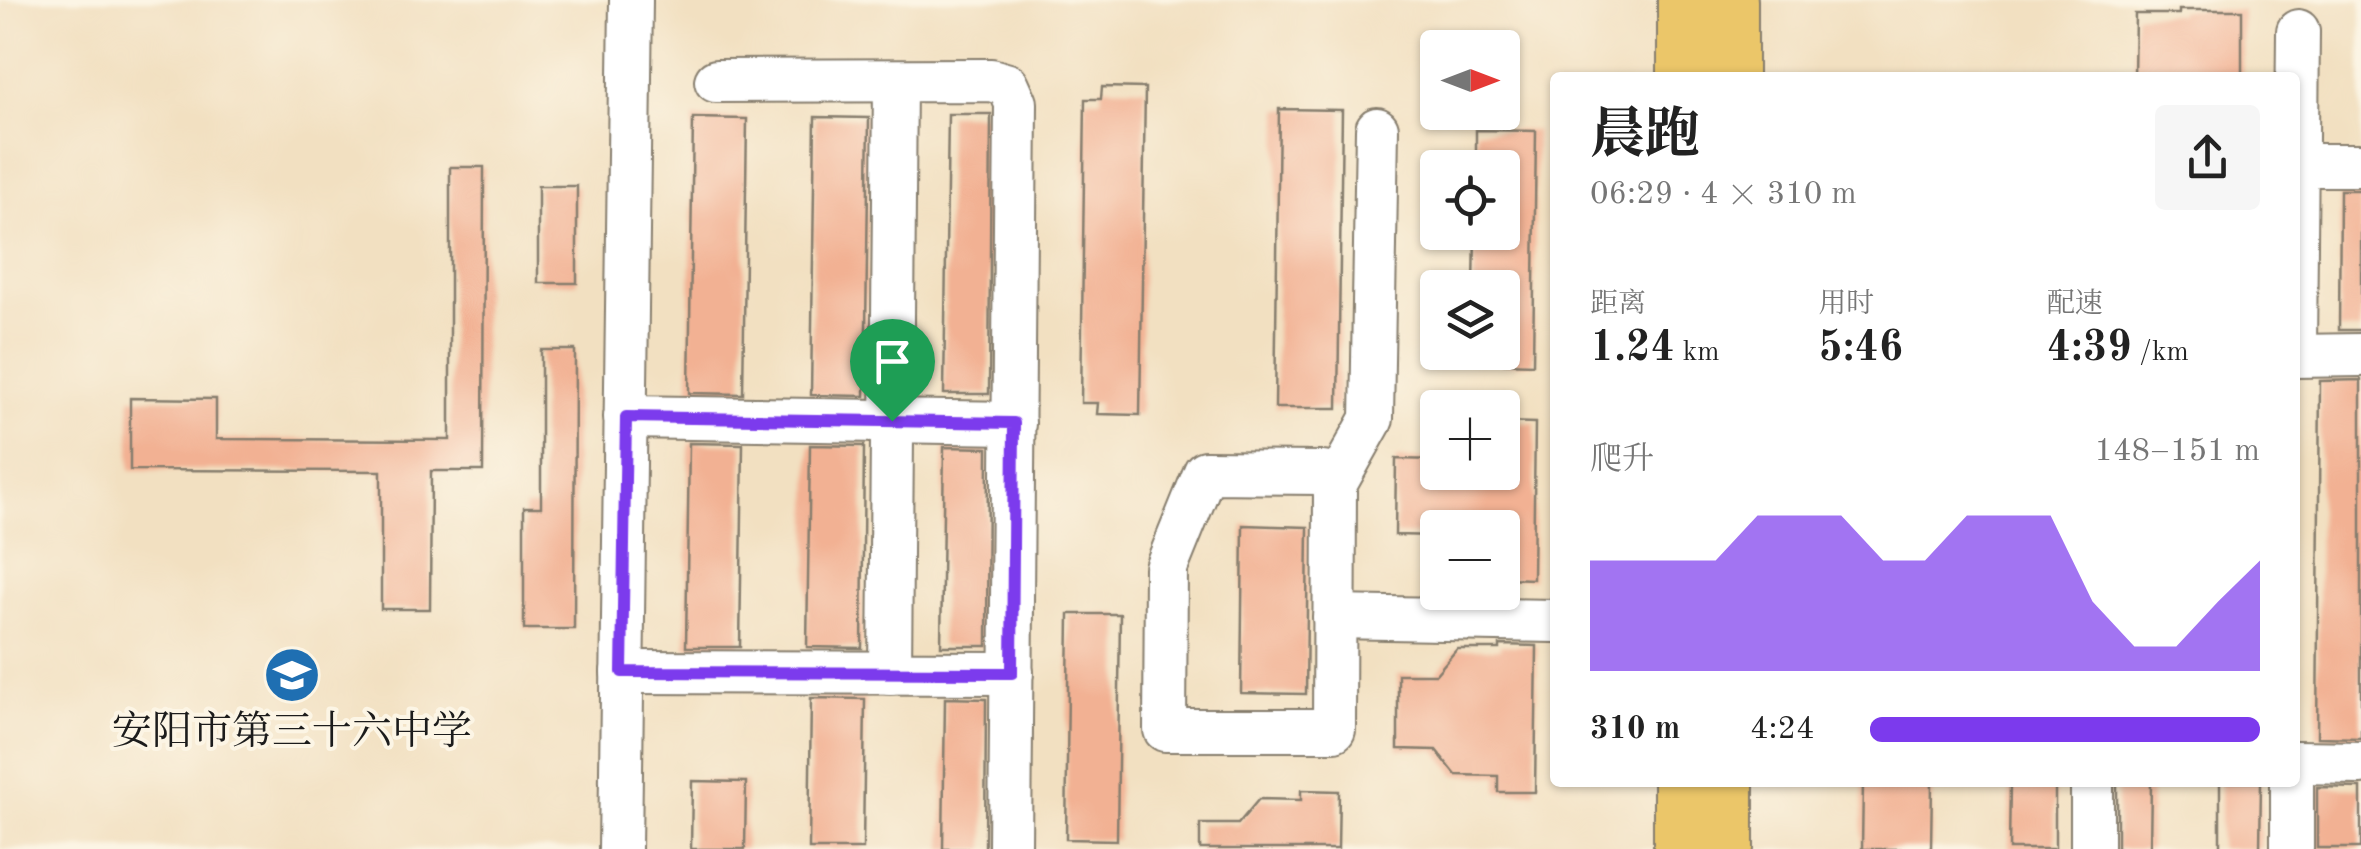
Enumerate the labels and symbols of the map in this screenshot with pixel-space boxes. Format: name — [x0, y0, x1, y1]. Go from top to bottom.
north arrow — [1420, 30, 1520, 130]
pin — [850, 319, 935, 422]
school or university icon: 安阳市第三十六中学 — [262, 645, 322, 705]
place label: 安阳市第三十六中学 — [112, 710, 472, 754]

